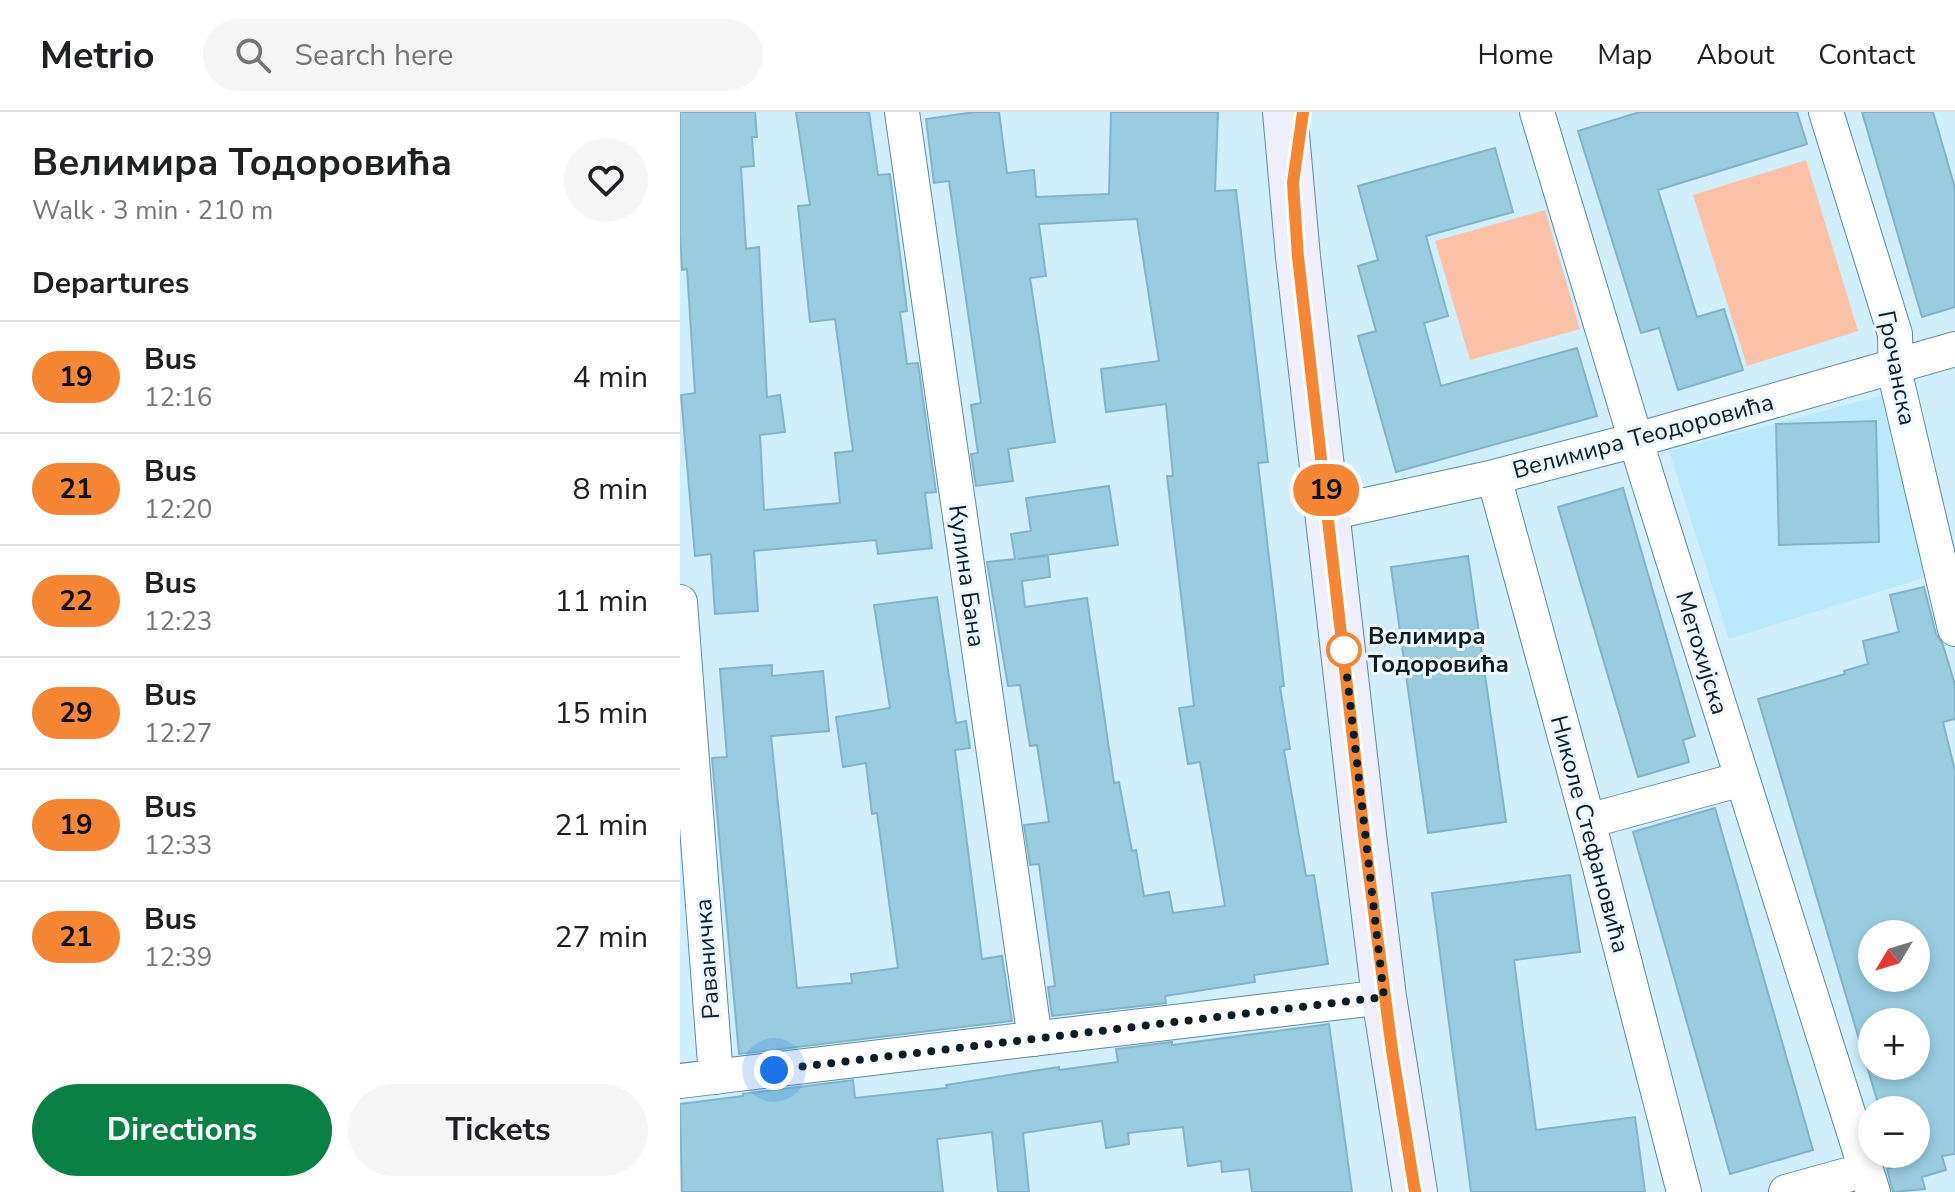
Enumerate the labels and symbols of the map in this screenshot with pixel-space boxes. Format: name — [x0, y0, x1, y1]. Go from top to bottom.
street label: Грочанска — [1870, 308, 1924, 428]
street label: Велимира Теодоровића — [1509, 386, 1777, 486]
line badge: 19 — [1290, 464, 1362, 516]
street label: Кулина Бана — [941, 503, 993, 649]
street label: Метохијска — [1668, 588, 1736, 718]
place label: Велимира Тодоровића — [1368, 620, 1509, 680]
marker: Велимира Тодоровића — [1327, 633, 1361, 667]
street label: Николе Стефановића — [1543, 712, 1637, 956]
street label: Раваничка — [687, 898, 727, 1020]
north arrow — [1858, 920, 1930, 992]
your location — [754, 1050, 794, 1090]

